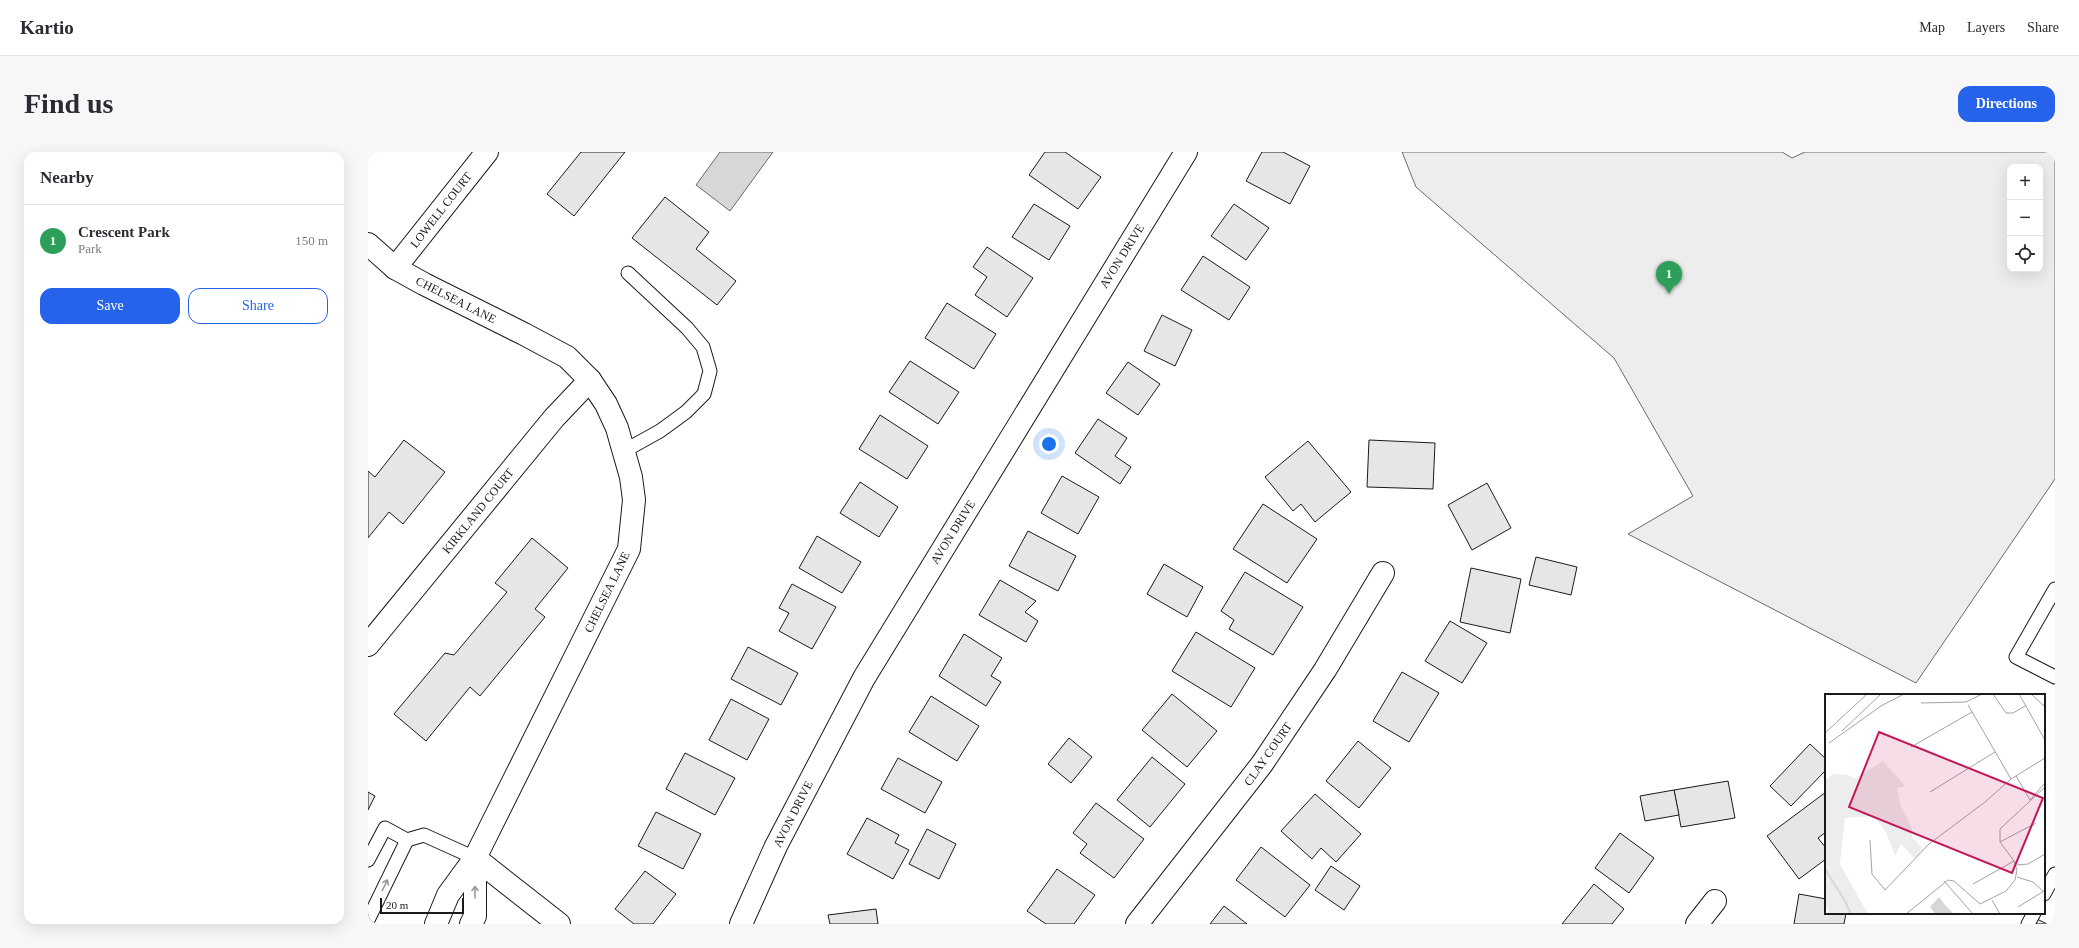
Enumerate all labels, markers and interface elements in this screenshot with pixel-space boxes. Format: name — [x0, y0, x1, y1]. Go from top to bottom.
text: Kartio — [20, 17, 74, 38]
text: Map — [1919, 20, 1945, 35]
text: Layers — [1967, 20, 2005, 35]
text: Share — [2027, 20, 2059, 35]
button: Directions — [1958, 86, 2055, 122]
text: Find us — [24, 88, 114, 119]
map controls — [2007, 164, 2043, 272]
button: + — [2007, 164, 2043, 200]
text: Nearby — [40, 168, 94, 187]
street label: LOWELL COURT — [407, 169, 475, 250]
button: − — [2007, 200, 2043, 236]
street label: AVON DRIVE — [1097, 221, 1147, 291]
text: Crescent Park — [78, 224, 170, 240]
text: 1 — [50, 233, 56, 248]
text: 150 m — [295, 233, 328, 248]
button: locate — [2007, 236, 2043, 272]
text: Park — [78, 241, 102, 256]
pin: 1 — [1656, 261, 1682, 294]
street label: CHELSEA LANE — [413, 274, 499, 326]
button: Save — [40, 288, 180, 324]
button: Share — [188, 288, 328, 324]
your location — [1039, 434, 1059, 454]
street label: KIRKLAND COURT — [439, 465, 517, 556]
street label: AVON DRIVE — [928, 497, 978, 567]
street label: CHELSEA LANE — [581, 549, 633, 635]
inset map — [1825, 694, 2045, 914]
street label: CLAY COURT — [1241, 719, 1295, 788]
street label: AVON DRIVE — [770, 778, 816, 850]
one-way arrow — [382, 879, 389, 891]
one-way arrow — [471, 886, 479, 899]
scale bar — [380, 896, 464, 915]
text: 20 m — [386, 899, 408, 911]

